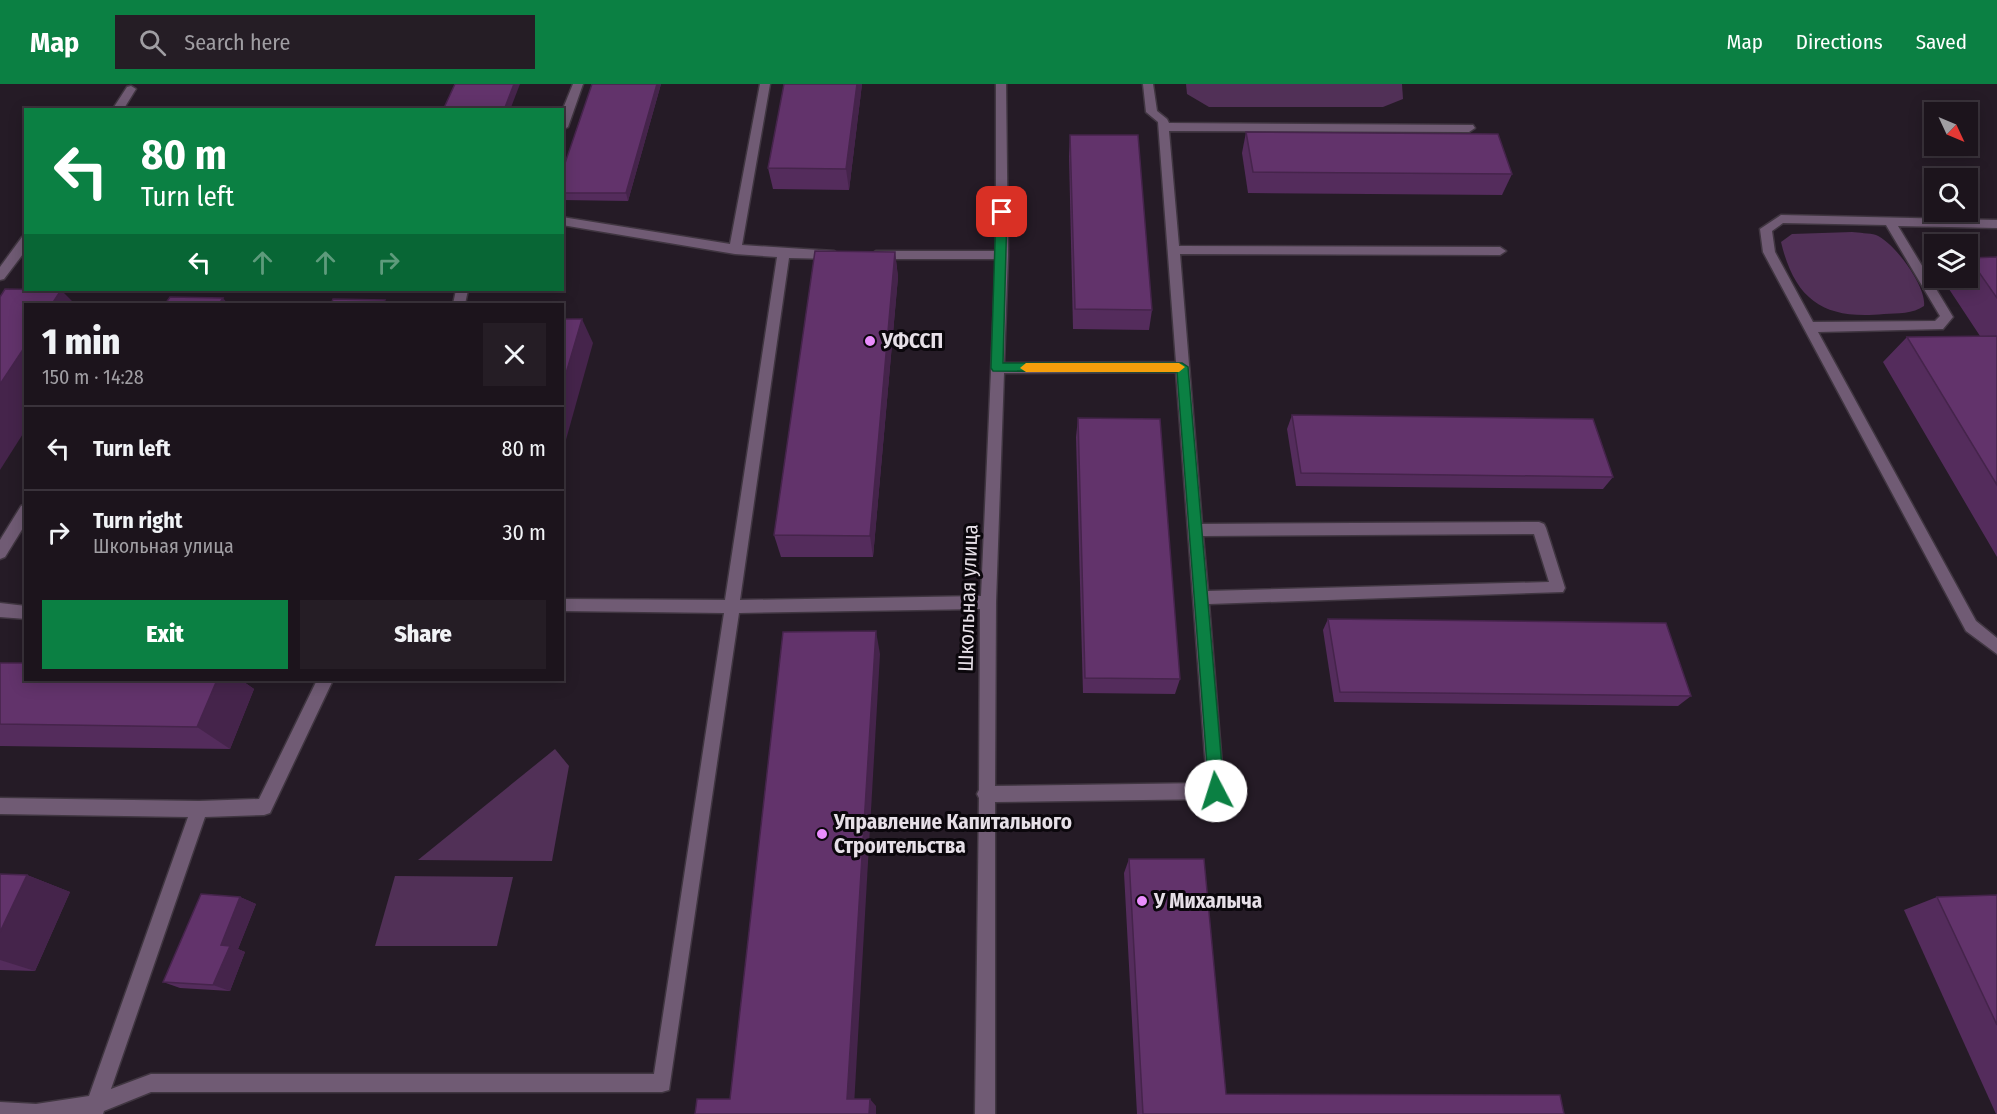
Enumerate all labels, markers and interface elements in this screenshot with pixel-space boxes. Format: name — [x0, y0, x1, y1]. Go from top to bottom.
search box — [115, 15, 535, 69]
text: Map — [30, 26, 79, 59]
icon: search — [136, 26, 169, 59]
text: Search here — [184, 29, 290, 56]
text: Map — [1726, 29, 1763, 55]
text: Directions — [1796, 29, 1883, 55]
text: Saved — [1916, 29, 1967, 55]
north arrow — [1924, 102, 1978, 156]
map controls — [1924, 102, 1978, 288]
text: 80 m — [141, 130, 227, 180]
icon: left — [42, 132, 120, 210]
button: search — [1924, 168, 1978, 222]
text: Turn left — [141, 181, 234, 213]
pin — [976, 186, 1027, 237]
icon: arrive — [985, 195, 1018, 228]
button: layers — [1924, 234, 1978, 288]
icon: left — [183, 246, 216, 279]
icon: ahead — [246, 246, 279, 279]
icon: ahead — [309, 246, 342, 279]
icon: right — [372, 246, 405, 279]
text: 1 min — [42, 320, 120, 364]
button: close — [483, 323, 546, 386]
place label: УФССП — [881, 328, 943, 354]
marker: УФССП — [863, 334, 877, 348]
text: 150 m · 14:28 — [42, 365, 144, 389]
icon: left — [42, 432, 75, 465]
text: Turn left — [93, 435, 171, 462]
text: 80 m — [501, 435, 546, 462]
text: Turn right — [93, 507, 182, 534]
icon: right — [42, 516, 75, 549]
text: 30 m — [503, 519, 546, 546]
street label: Школьная улица — [952, 524, 984, 672]
text: Школьная улица — [93, 534, 234, 558]
button: Exit — [42, 600, 288, 669]
button: Share — [300, 600, 546, 669]
position arrow — [1184, 759, 1248, 823]
place label: Управление Капитального Строительства — [833, 809, 1072, 859]
marker: Управление Капитального Строительства — [815, 827, 829, 841]
place label: У Михалыча — [1153, 888, 1262, 914]
marker: У Михалыча — [1135, 894, 1149, 908]

